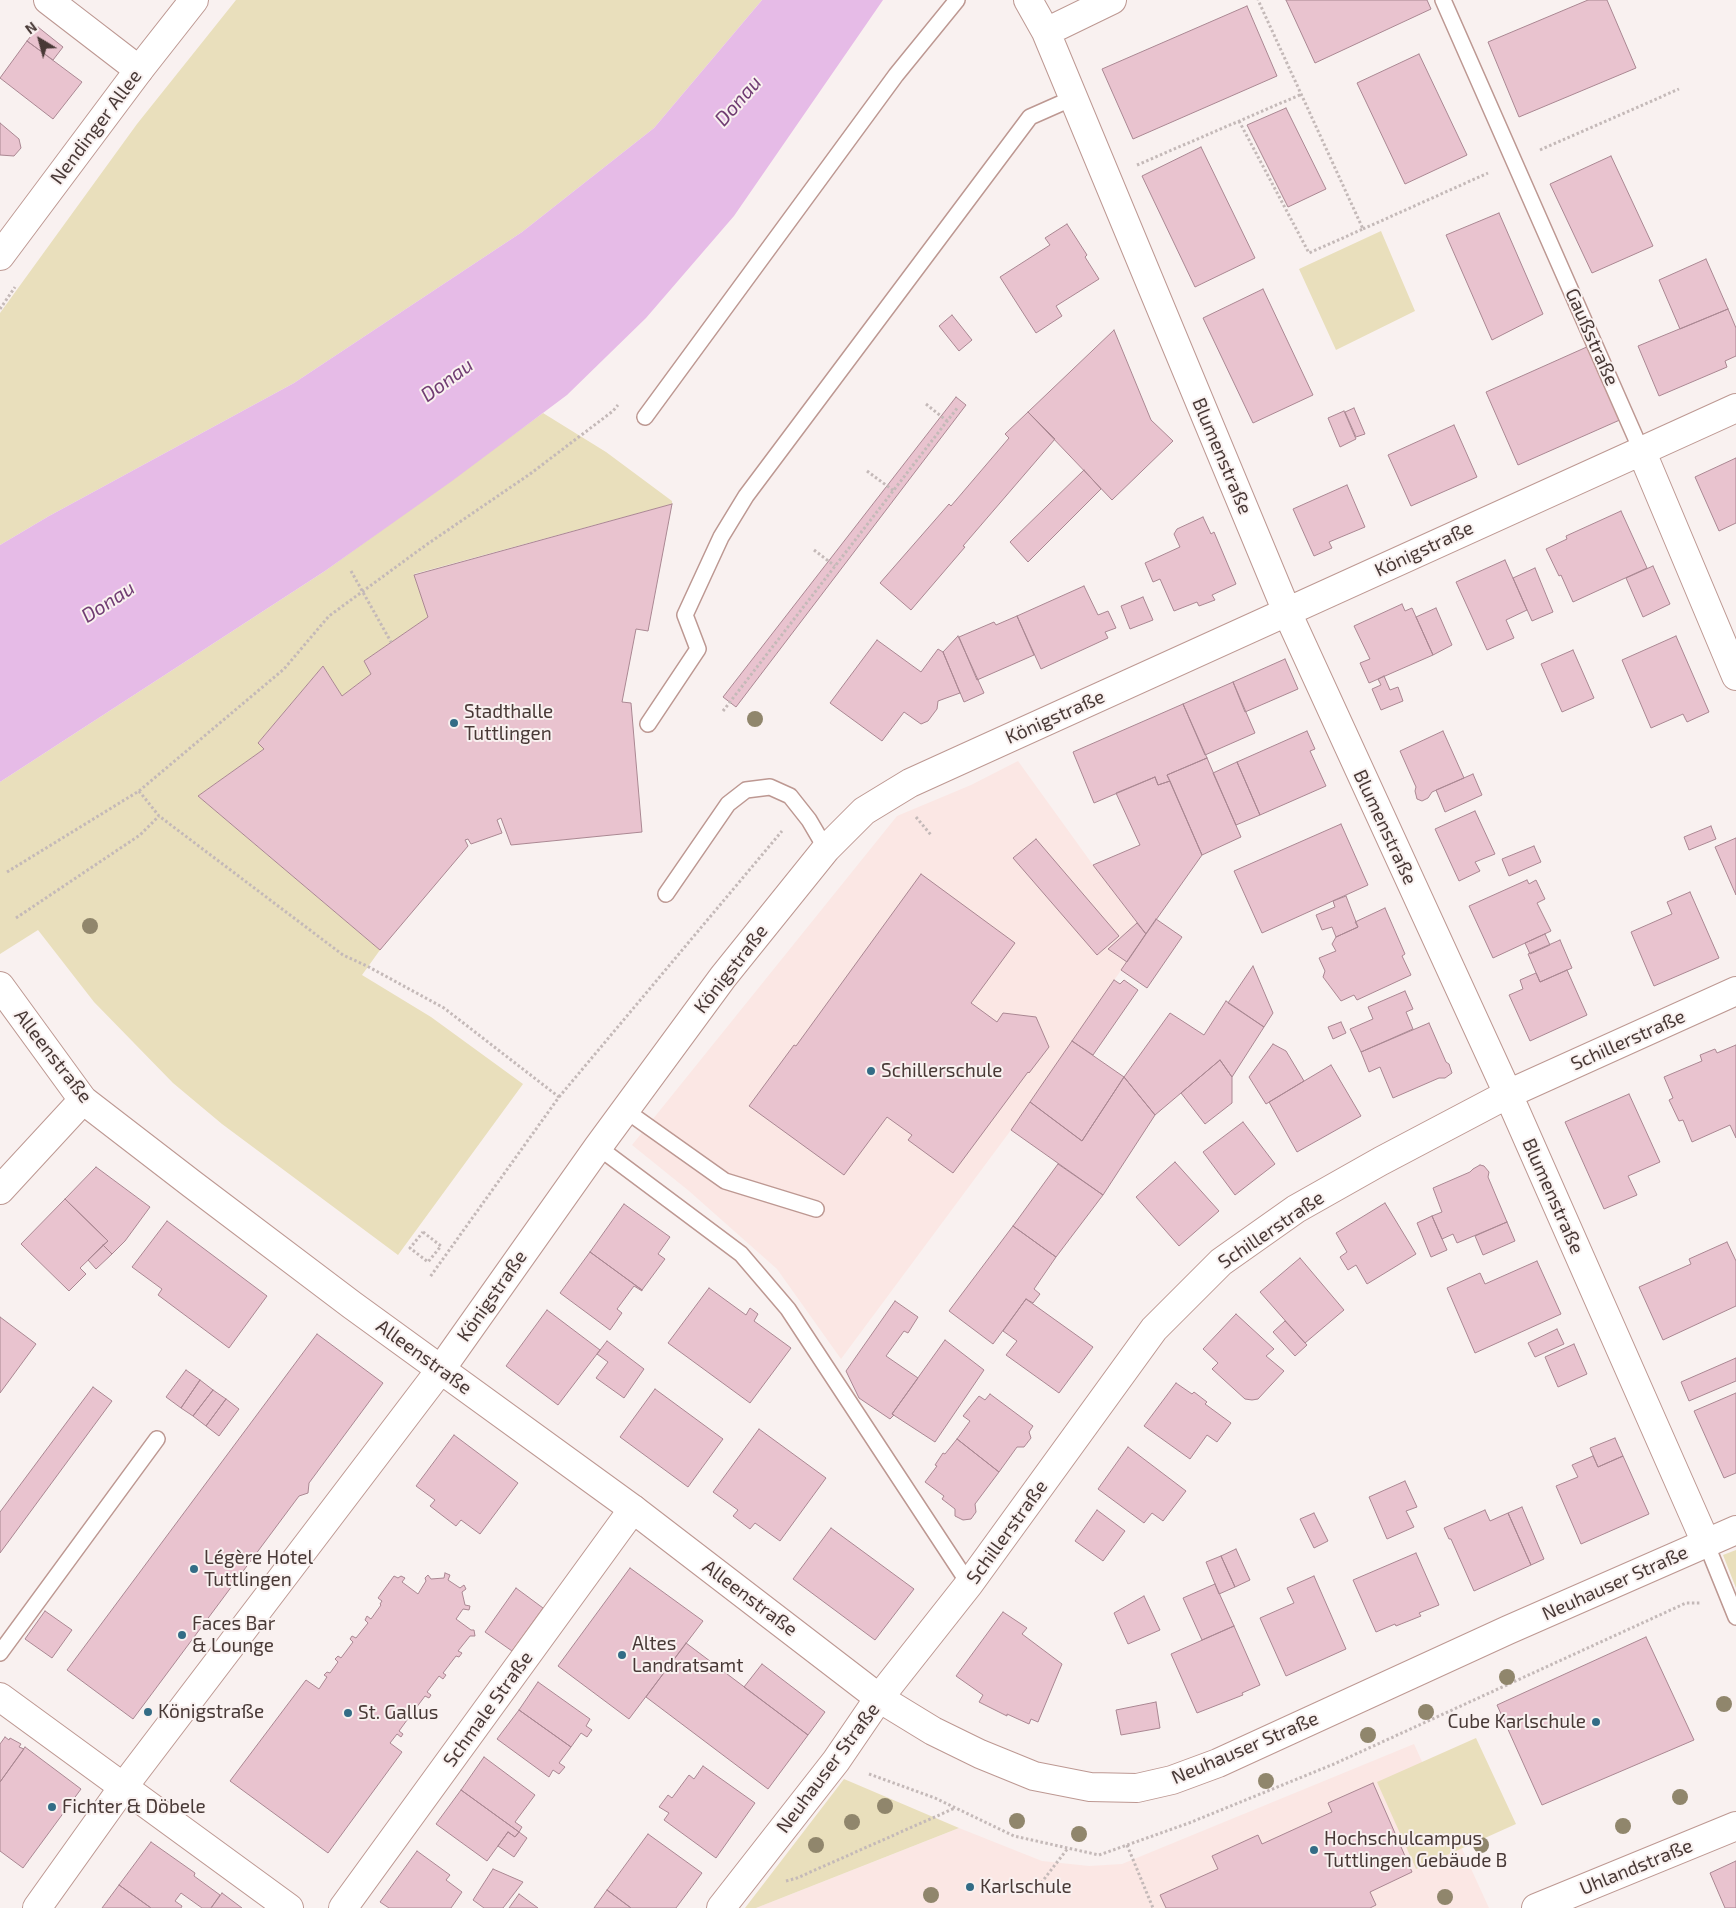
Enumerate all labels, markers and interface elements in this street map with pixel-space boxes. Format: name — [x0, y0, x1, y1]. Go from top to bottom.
north arrow — [15, 15, 65, 65]
text: N — [22, 18, 40, 37]
street label: Nendinger Allee — [46, 65, 146, 189]
water label: Donau — [710, 71, 766, 131]
street label: Gaußstraße — [1560, 285, 1624, 389]
water label: Donau — [416, 353, 478, 407]
street label: Blumenstraße — [1187, 394, 1257, 518]
street label: Königstraße — [1371, 516, 1477, 582]
water label: Donau — [77, 576, 139, 628]
street label: Königstraße — [1002, 685, 1108, 749]
place label: Stadthalle Tuttlingen — [464, 701, 553, 745]
marker: Stadthalle Tuttlingen — [448, 717, 460, 729]
street label: Blumenstraße — [1348, 766, 1422, 888]
street label: Königstraße — [689, 920, 773, 1018]
street label: Alleenstraße — [9, 1005, 97, 1107]
street label: Schillerstraße — [1567, 1005, 1689, 1075]
place label: Schillerschule — [881, 1060, 1002, 1082]
marker: Schillerschule — [865, 1065, 877, 1077]
street label: Blumenstraße — [1517, 1135, 1589, 1257]
street label: Schillerstraße — [1214, 1186, 1328, 1274]
street label: Königstraße — [452, 1246, 532, 1346]
street label: Alleenstraße — [372, 1315, 476, 1399]
street label: Schillerstraße — [962, 1476, 1052, 1588]
street label: Neuhauser Straße — [1539, 1541, 1691, 1625]
place label: Légère Hotel Tuttlingen — [204, 1547, 313, 1591]
street label: Alleenstraße — [698, 1555, 802, 1641]
marker: Légère Hotel Tuttlingen — [188, 1563, 200, 1575]
place label: Faces Bar & Lounge — [192, 1613, 275, 1657]
marker: Faces Bar & Lounge — [176, 1629, 188, 1641]
place label: Altes Landratsamt — [632, 1633, 743, 1677]
street label: Schmale Straße — [439, 1647, 537, 1771]
marker: Altes Landratsamt — [616, 1649, 628, 1661]
street label: Neuhauser Straße — [772, 1698, 884, 1838]
place label: Königstraße — [158, 1701, 264, 1723]
place label: St. Gallus — [358, 1702, 439, 1724]
marker: Königstraße — [142, 1706, 154, 1718]
marker: St. Gallus — [342, 1707, 354, 1719]
street label: Neuhauser Straße — [1168, 1707, 1322, 1789]
place label: Cube Karlschule — [1447, 1711, 1586, 1733]
marker: Cube Karlschule — [1590, 1716, 1602, 1728]
place label: Fichter & Döbele — [62, 1796, 206, 1818]
marker: Fichter & Döbele — [46, 1801, 58, 1813]
place label: Hochschulcampus Tuttlingen Gebäude B — [1324, 1828, 1507, 1872]
street label: Uhlandstraße — [1576, 1834, 1696, 1900]
marker: Hochschulcampus Tuttlingen Gebäude B — [1308, 1844, 1320, 1856]
place label: Karlschule — [980, 1876, 1072, 1898]
marker: Karlschule — [964, 1881, 976, 1893]

